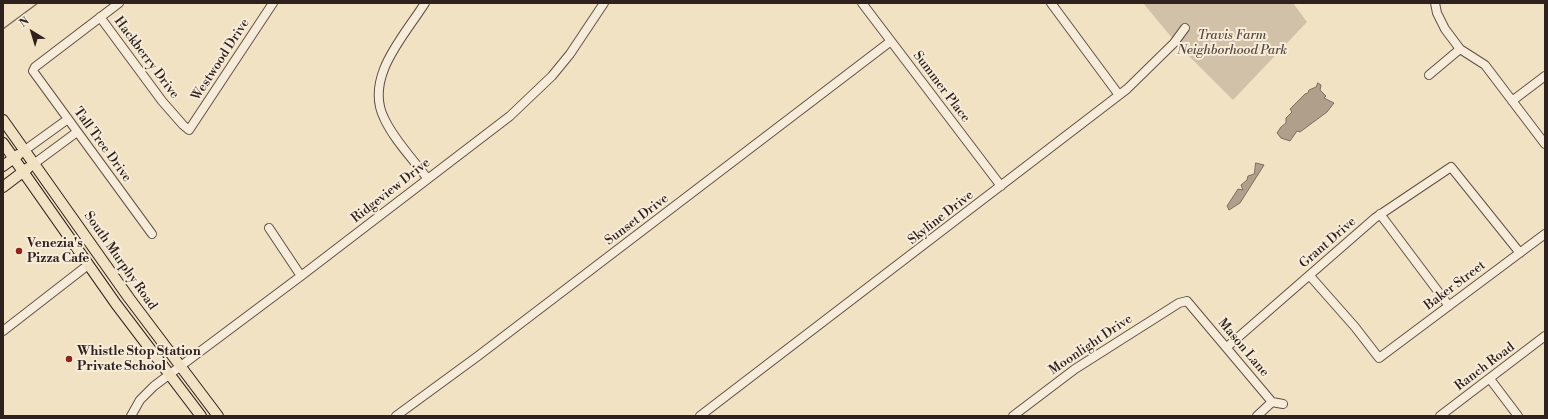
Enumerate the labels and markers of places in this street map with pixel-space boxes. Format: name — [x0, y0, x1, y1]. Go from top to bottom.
place label: Venezia's Pizza Cafe — [27, 236, 89, 267]
marker: Venezia's Pizza Cafe — [14, 246, 24, 256]
place label: Whistle Stop Station Private School — [77, 344, 201, 375]
marker: Whistle Stop Station Private School — [64, 354, 74, 364]

